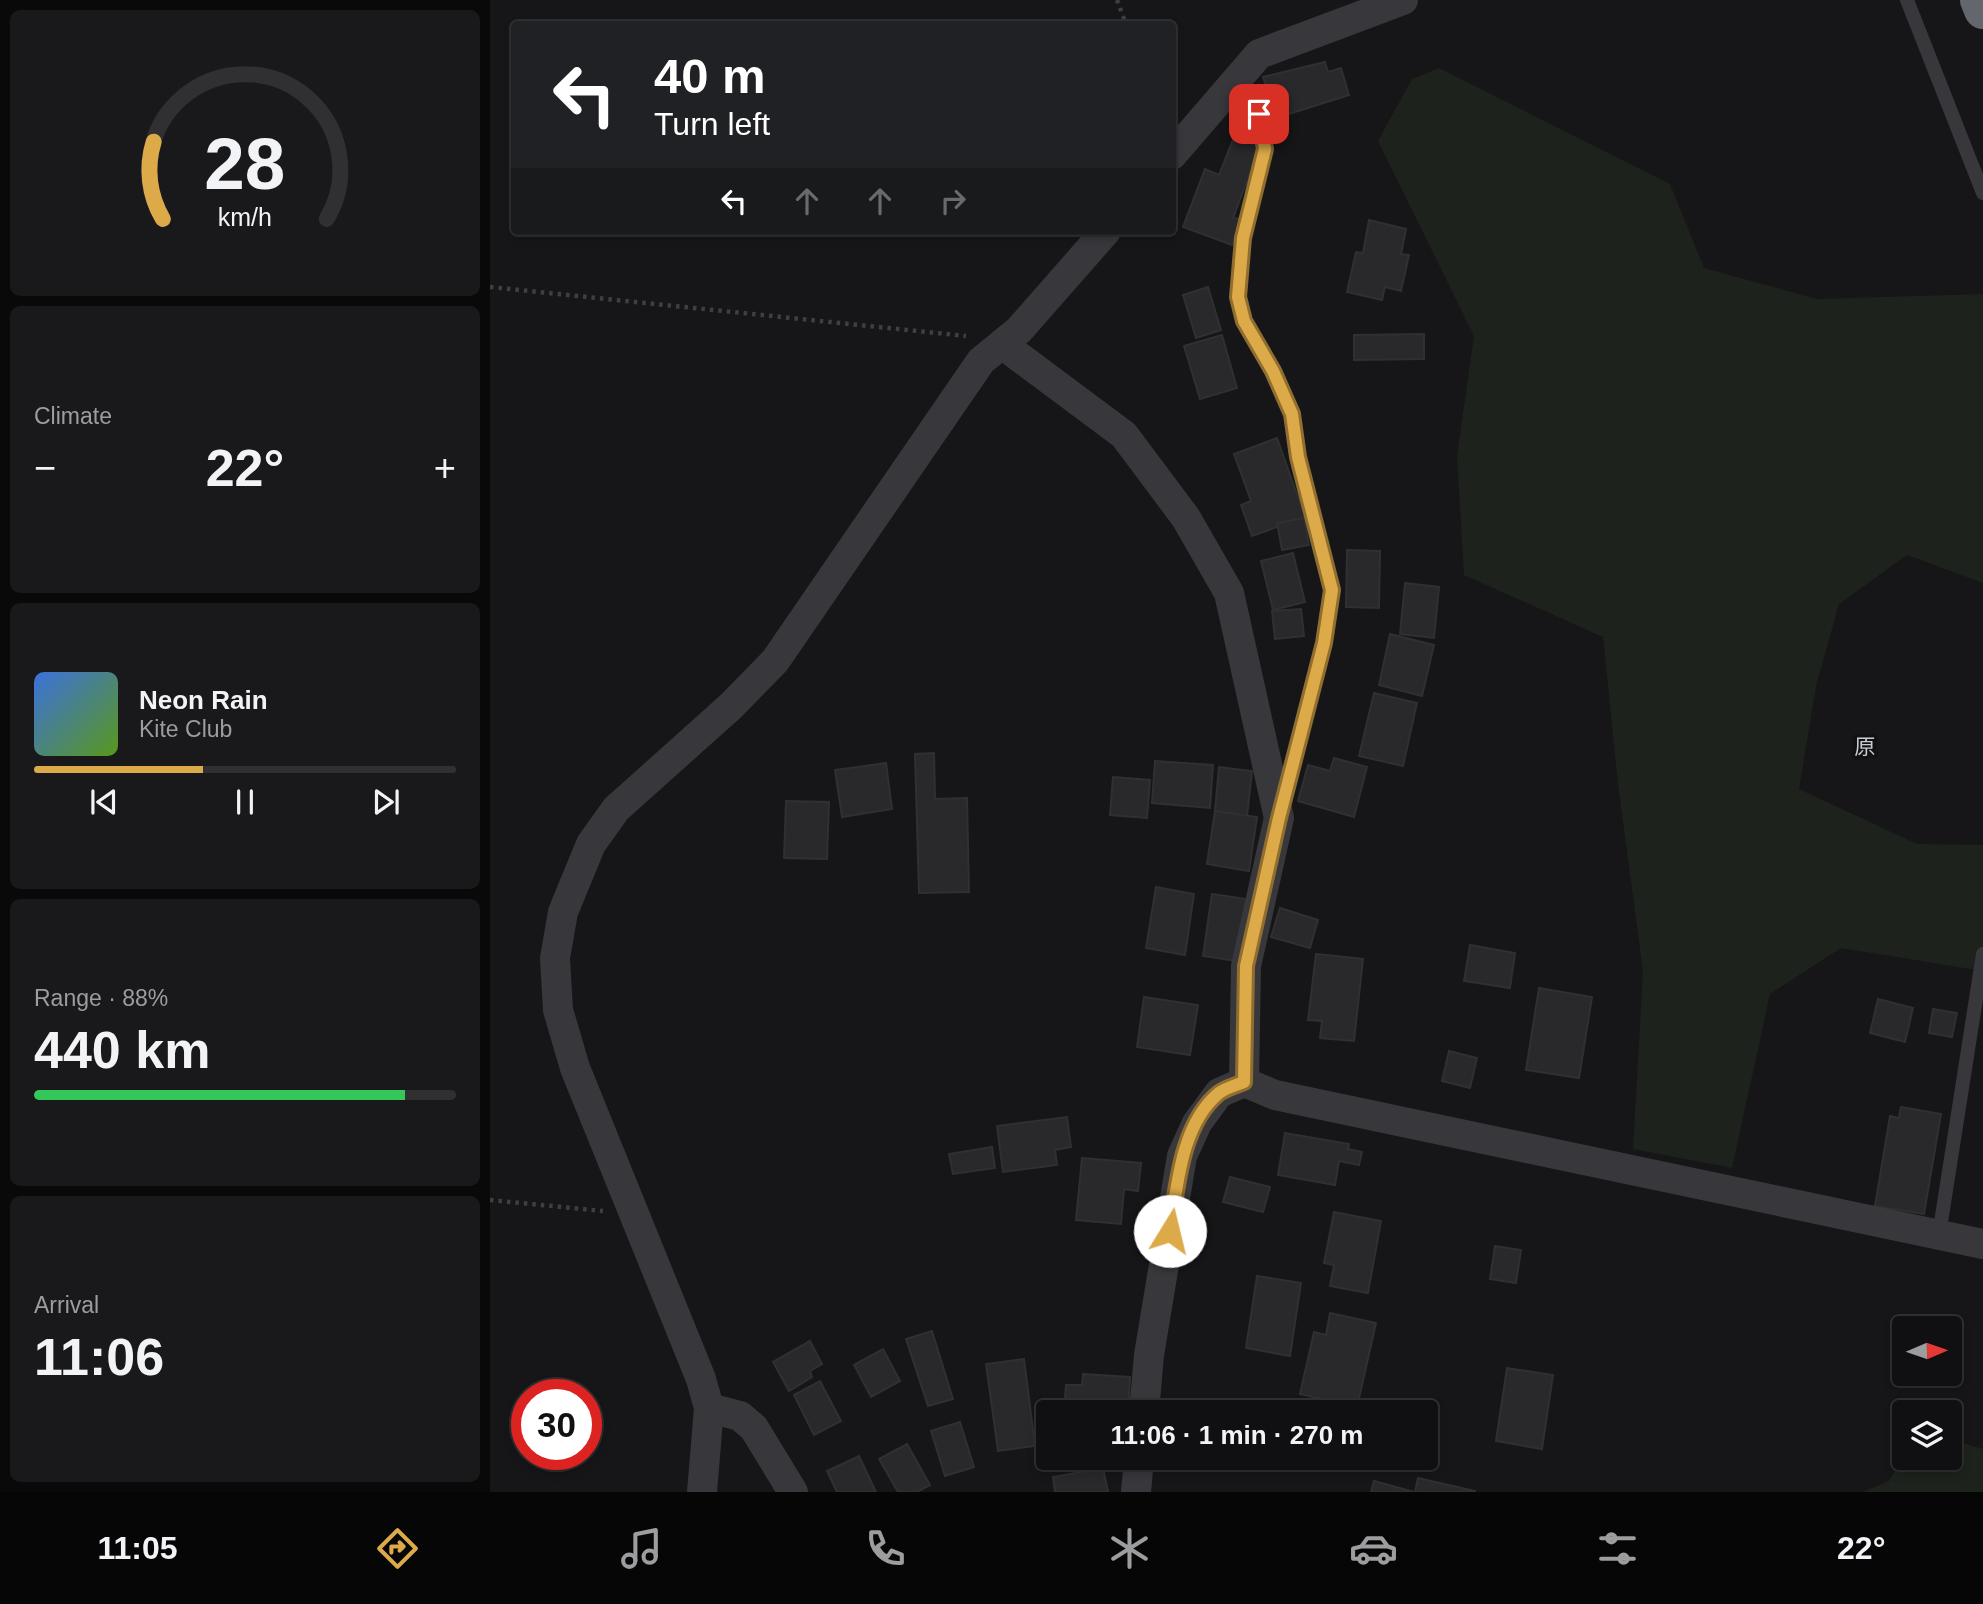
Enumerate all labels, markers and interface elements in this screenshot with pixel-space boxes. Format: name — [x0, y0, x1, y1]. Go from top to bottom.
icon: left — [539, 49, 630, 140]
text: 40 m — [654, 49, 766, 103]
pin — [1229, 84, 1289, 144]
icon: arrive — [1240, 95, 1278, 133]
text: Turn left — [654, 106, 770, 142]
text: 28 — [205, 124, 285, 205]
icon: left — [715, 182, 753, 220]
icon: ahead — [788, 182, 826, 220]
icon: ahead — [861, 182, 899, 220]
icon: right — [934, 182, 972, 220]
text: km/h — [218, 203, 272, 231]
text: Climate — [34, 403, 112, 429]
text: 22° — [206, 439, 284, 497]
text: − — [34, 447, 56, 489]
text: + — [434, 447, 456, 489]
text: Neon Rain — [139, 685, 268, 715]
text: Kite Club — [139, 716, 232, 742]
district label: 原 — [1855, 735, 1876, 758]
icon: previous — [85, 783, 123, 821]
icon: pause — [226, 783, 264, 821]
icon: next — [367, 783, 405, 821]
text: Range · 88% — [34, 985, 168, 1011]
text: 440 km — [34, 1021, 210, 1079]
position arrow — [1133, 1194, 1207, 1268]
text: Arrival — [34, 1292, 99, 1318]
north arrow — [1892, 1316, 1962, 1386]
map controls — [1892, 1316, 1962, 1470]
text: 11:06 — [34, 1328, 164, 1386]
speed limit sign: 30 — [511, 1379, 602, 1470]
button: layers — [1892, 1400, 1962, 1470]
text: 11:06 · 1 min · 270 m — [1111, 1420, 1363, 1450]
icon: directions — [373, 1524, 422, 1573]
icon: music — [617, 1524, 666, 1573]
icon: phone — [861, 1524, 910, 1573]
icon: climate — [1105, 1524, 1154, 1573]
icon: car — [1349, 1524, 1398, 1573]
icon: filters — [1593, 1524, 1642, 1573]
text: 11:05 — [98, 1530, 178, 1566]
text: 22° — [1837, 1530, 1885, 1566]

